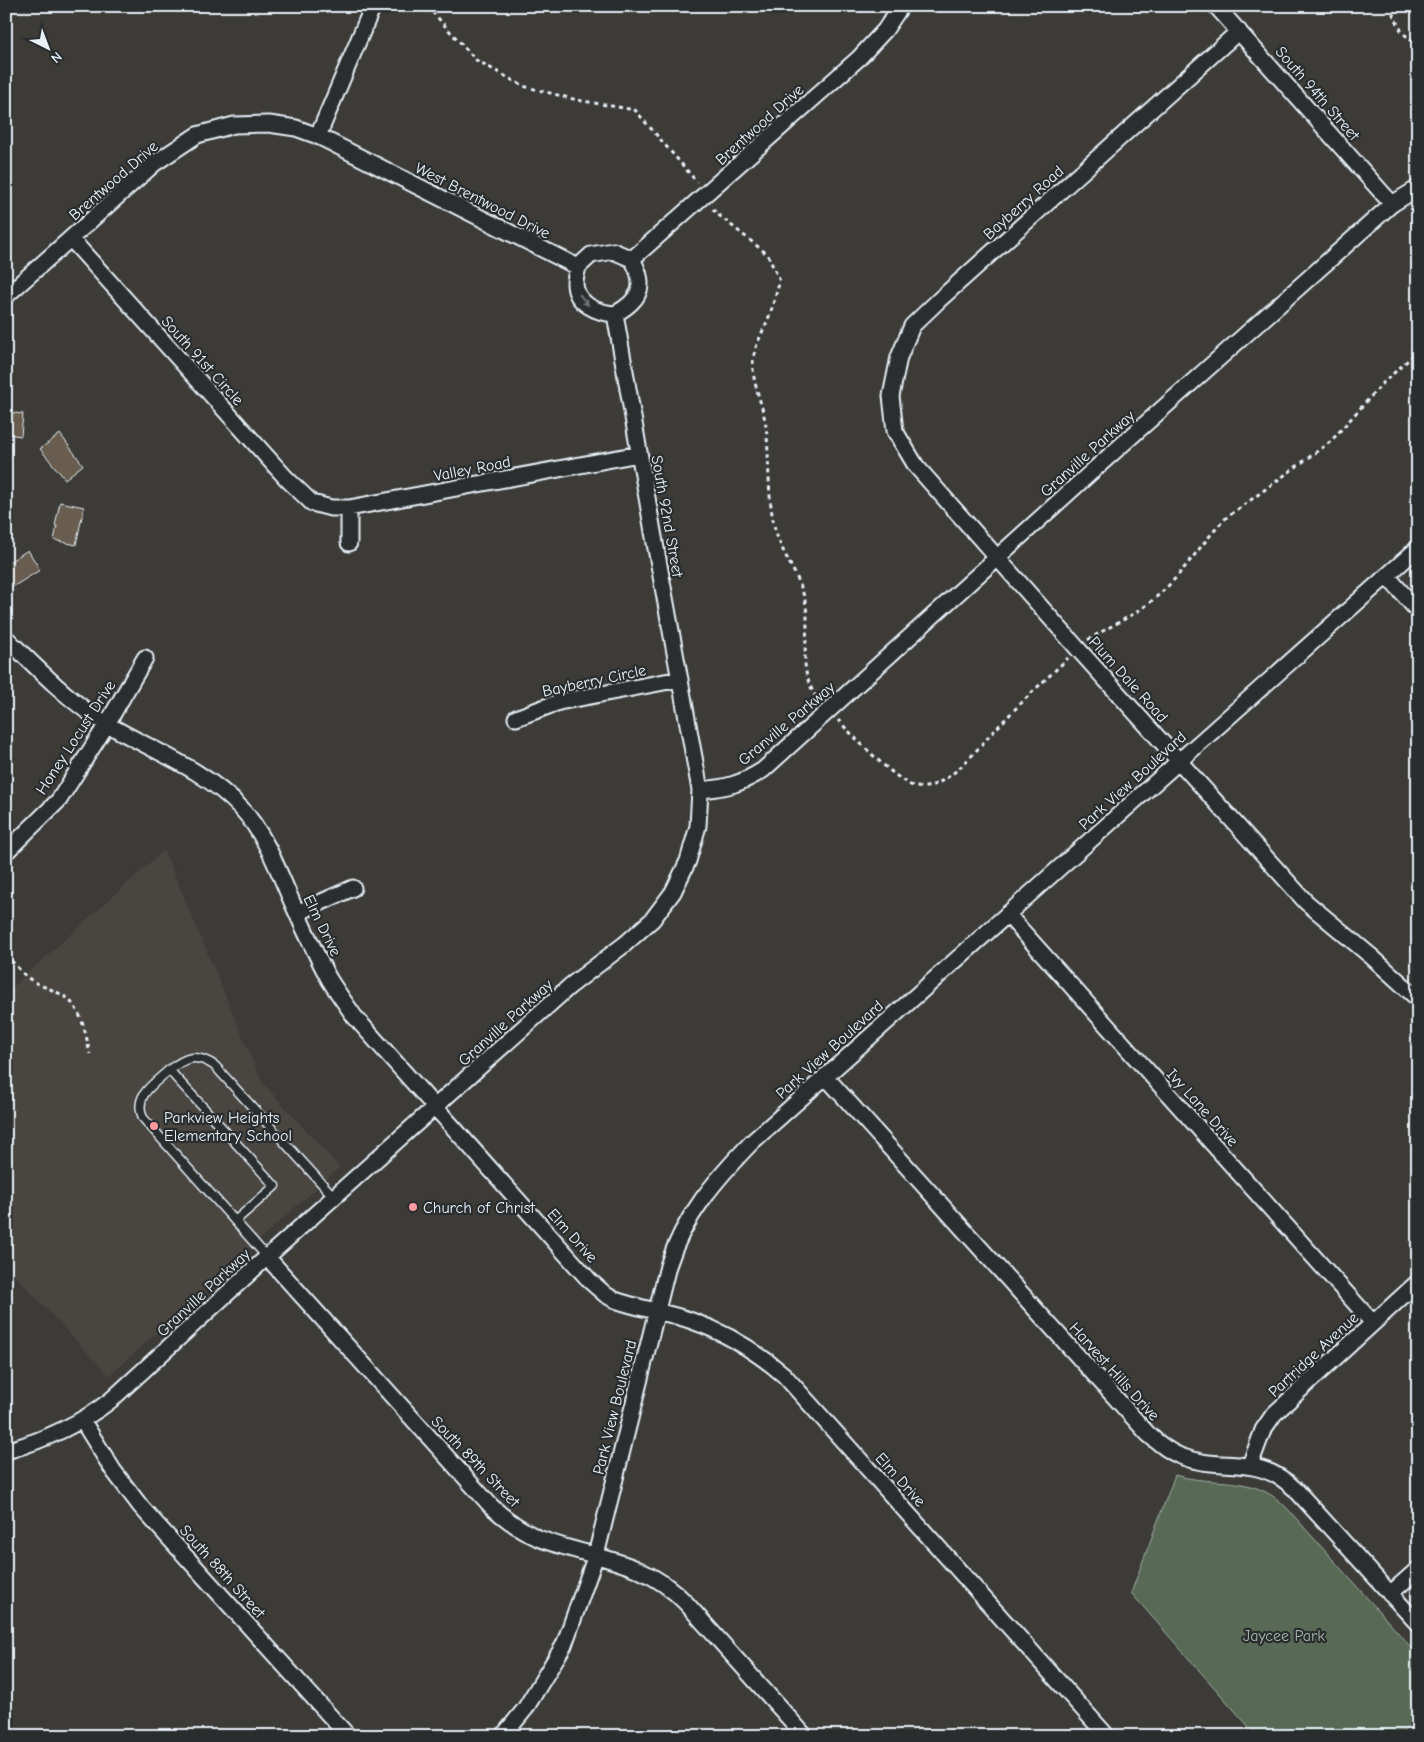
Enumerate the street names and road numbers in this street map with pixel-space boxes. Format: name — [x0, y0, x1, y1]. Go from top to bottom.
street label: South 94th Street — [1271, 43, 1363, 145]
street label: Brentwood Drive — [712, 81, 807, 169]
street label: Brentwood Drive — [66, 137, 162, 224]
street label: West Brentwood Drive — [412, 159, 553, 243]
street label: Bayberry Road — [980, 162, 1067, 243]
street label: South 91st Circle — [157, 312, 247, 409]
street label: Granville Parkway — [1037, 406, 1139, 501]
street label: Valley Road — [432, 453, 512, 485]
street label: South 92nd Street — [647, 454, 687, 579]
street label: Plum Dale Road — [1085, 633, 1171, 726]
street label: Bayberry Circle — [541, 661, 648, 701]
street label: Honey Locust Drive — [32, 677, 119, 798]
street label: Granville Parkway — [735, 678, 839, 769]
street label: Park View Boulevard — [1075, 728, 1190, 834]
street label: Elm Drive — [300, 892, 345, 959]
street label: Granville Parkway — [455, 975, 557, 1070]
street label: Park View Boulevard — [772, 997, 887, 1103]
street label: Ivy Lane Drive — [1163, 1065, 1242, 1150]
street label: Elm Drive — [543, 1205, 601, 1266]
street label: Granville Parkway — [153, 1244, 255, 1340]
street label: Partridge Avenue — [1265, 1308, 1362, 1401]
street label: Harvest Hills Drive — [1065, 1319, 1163, 1424]
street label: Park View Boulevard — [590, 1338, 640, 1476]
street label: South 89th Street — [427, 1413, 523, 1511]
street label: Elm Drive — [871, 1449, 929, 1510]
street label: South 88th Street — [176, 1521, 269, 1622]

